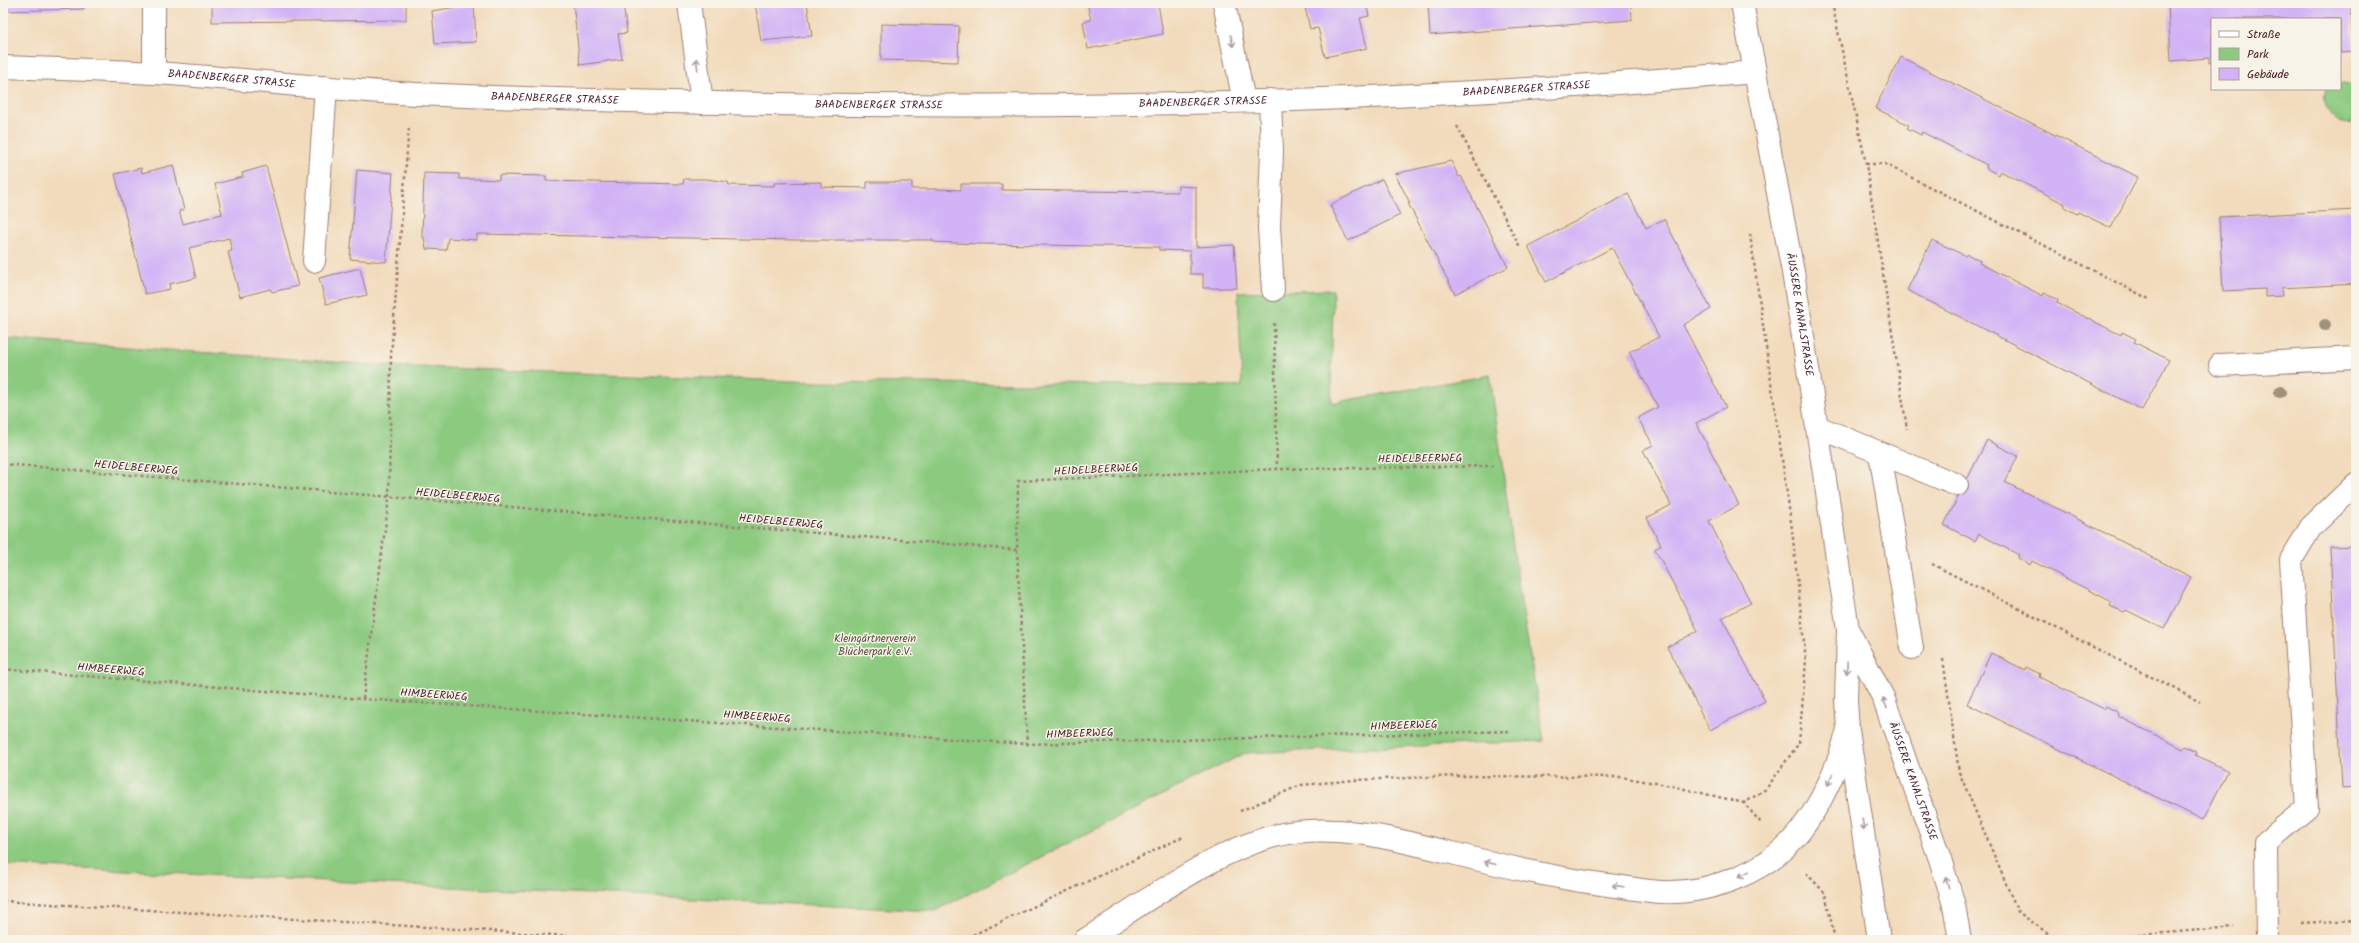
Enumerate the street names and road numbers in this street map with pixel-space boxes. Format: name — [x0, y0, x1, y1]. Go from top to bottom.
street label: BAADENBERGER STRASSE — [167, 65, 297, 94]
street label: BAADENBERGER STRASSE — [1462, 76, 1592, 102]
street label: BAADENBERGER STRASSE — [490, 88, 620, 110]
street label: BAADENBERGER STRASSE — [1139, 92, 1268, 113]
street label: BAADENBERGER STRASSE — [815, 96, 944, 115]
street label: ÄUSSERE KANALSTRASSE — [1781, 251, 1818, 378]
street label: HEIDELBEERWEG — [1377, 449, 1463, 469]
street label: HEIDELBEERWEG — [93, 455, 179, 481]
street label: HEIDELBEERWEG — [1053, 459, 1139, 481]
street label: HEIDELBEERWEG — [415, 483, 501, 509]
street label: HEIDELBEERWEG — [738, 509, 824, 535]
street label: HIMBEERWEG — [77, 658, 145, 682]
street label: HIMBEERWEG — [400, 684, 468, 706]
street label: HIMBEERWEG — [723, 706, 791, 728]
street label: HIMBEERWEG — [1370, 716, 1438, 736]
street label: ÄUSSERE KANALSTRASSE — [1883, 719, 1942, 844]
street label: HIMBEERWEG — [1046, 724, 1114, 744]

